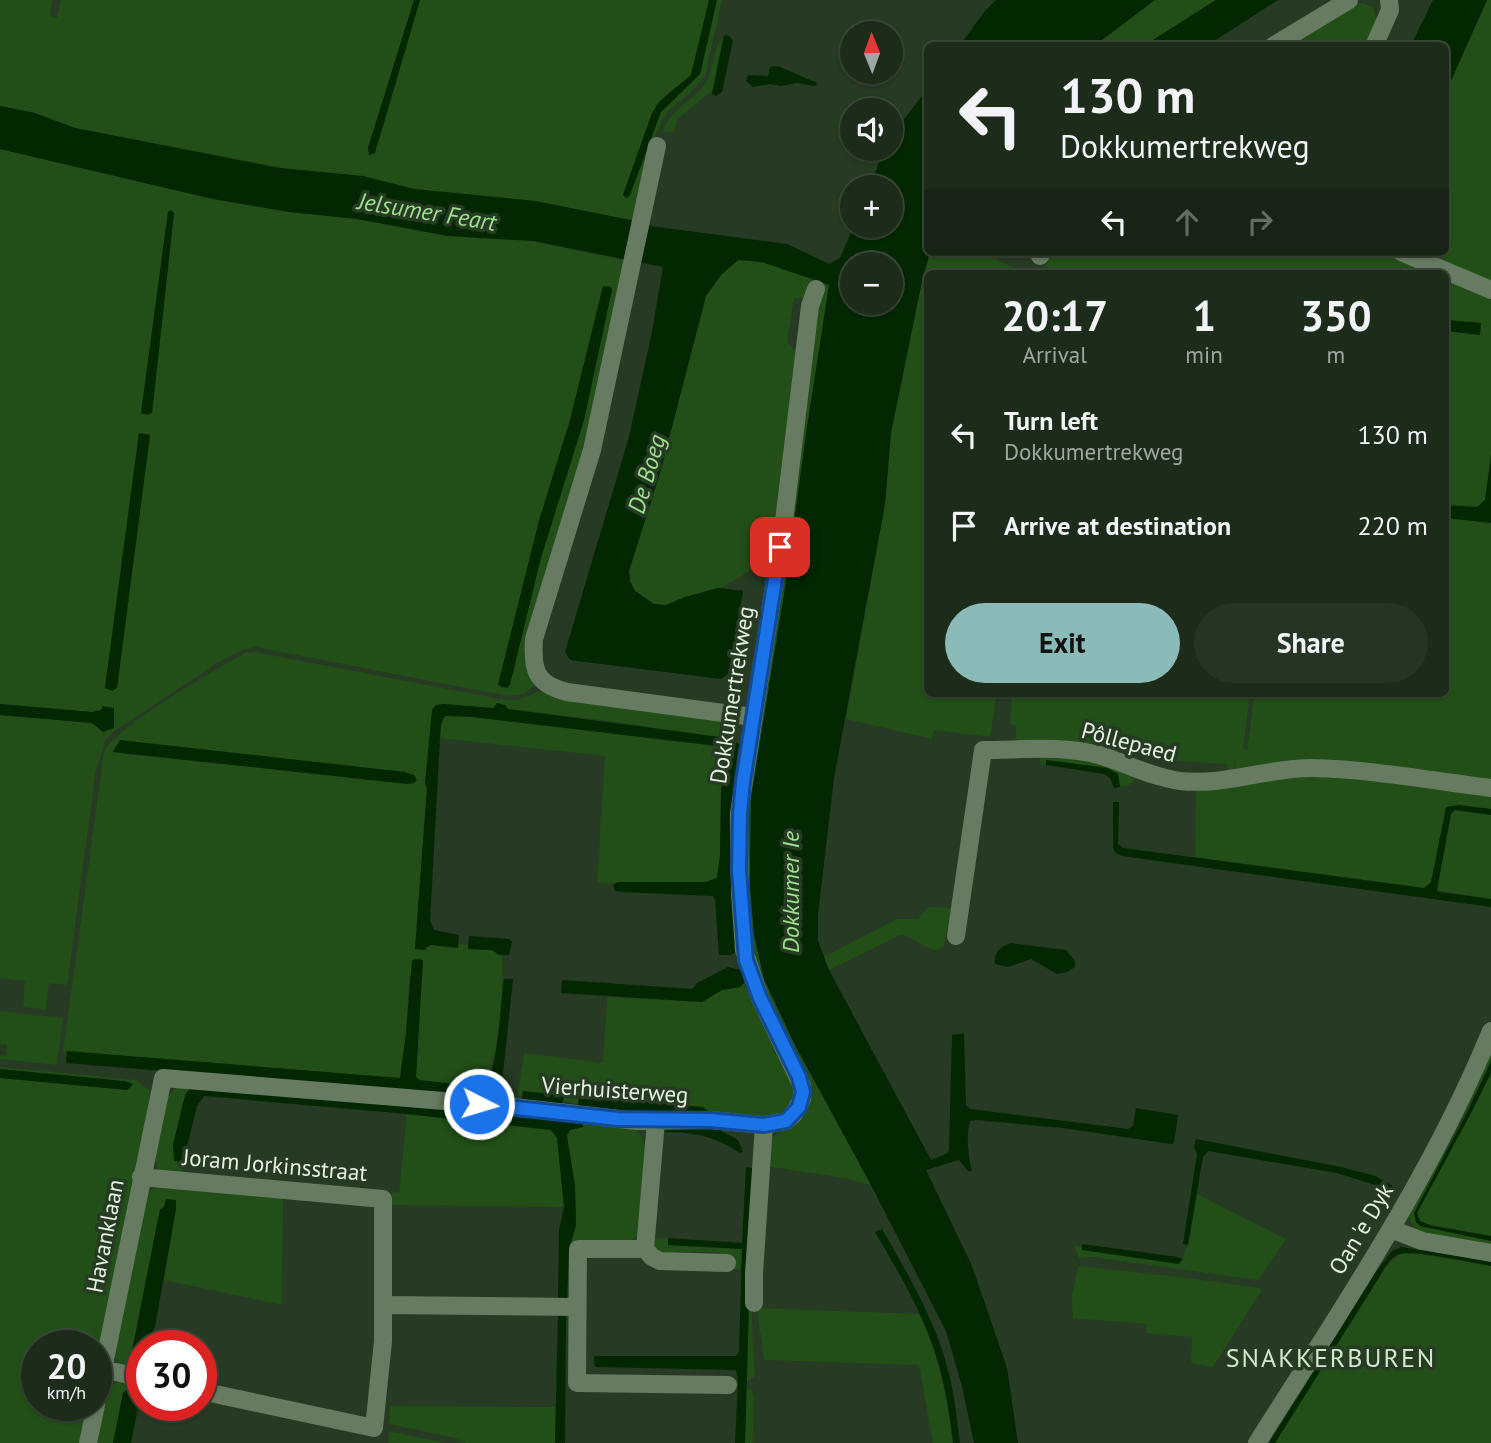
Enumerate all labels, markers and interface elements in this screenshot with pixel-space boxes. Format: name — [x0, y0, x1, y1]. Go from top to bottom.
north arrow — [840, 21, 903, 84]
map controls — [840, 21, 903, 315]
text: 130 m — [1060, 63, 1195, 127]
icon: left — [945, 70, 1036, 161]
button: sound — [840, 98, 903, 161]
text: Dokkumertrekweg — [1060, 125, 1310, 167]
button: + — [840, 175, 903, 238]
water label: Jelsumer Feart — [354, 185, 500, 238]
icon: left — [1095, 203, 1133, 241]
icon: ahead — [1168, 203, 1206, 241]
icon: right — [1241, 203, 1279, 241]
button: − — [840, 252, 903, 315]
text: 20:17 — [1001, 288, 1108, 343]
text: 1 — [1192, 288, 1216, 343]
text: 350 — [1300, 288, 1372, 343]
text: Arrival — [1022, 340, 1087, 369]
text: min — [1185, 340, 1223, 369]
text: m — [1327, 340, 1345, 369]
text: Turn left — [1004, 404, 1098, 437]
icon: left — [945, 416, 983, 454]
text: 130 m — [1357, 418, 1428, 451]
water label: De Boeg — [620, 431, 673, 517]
text: Dokkumertrekweg — [1004, 437, 1183, 466]
icon: arrive — [945, 507, 983, 545]
text: Arrive at destination — [1004, 509, 1231, 542]
text: 220 m — [1357, 509, 1428, 542]
pin — [750, 517, 810, 577]
icon: arrive — [761, 528, 799, 566]
button: Exit — [945, 603, 1180, 683]
button: Share — [1194, 603, 1428, 683]
street label: Dokkumertrekweg — [703, 604, 760, 786]
street label: Pôllepaed — [1078, 715, 1180, 768]
water label: Dokkumer Ie — [775, 831, 806, 953]
position arrow — [442, 1067, 516, 1141]
street label: Vierhuisterweg — [540, 1070, 689, 1109]
street label: Joram Jorkinsstraat — [181, 1142, 369, 1187]
street label: Havanklaan — [79, 1177, 130, 1295]
street label: Oan 'e Dyk — [1322, 1178, 1399, 1280]
speed limit sign: 30 — [126, 1330, 217, 1421]
district label: SNAKKERBUREN — [1226, 1341, 1436, 1374]
text: 20 — [47, 1343, 86, 1389]
text: km/h — [47, 1381, 86, 1404]

